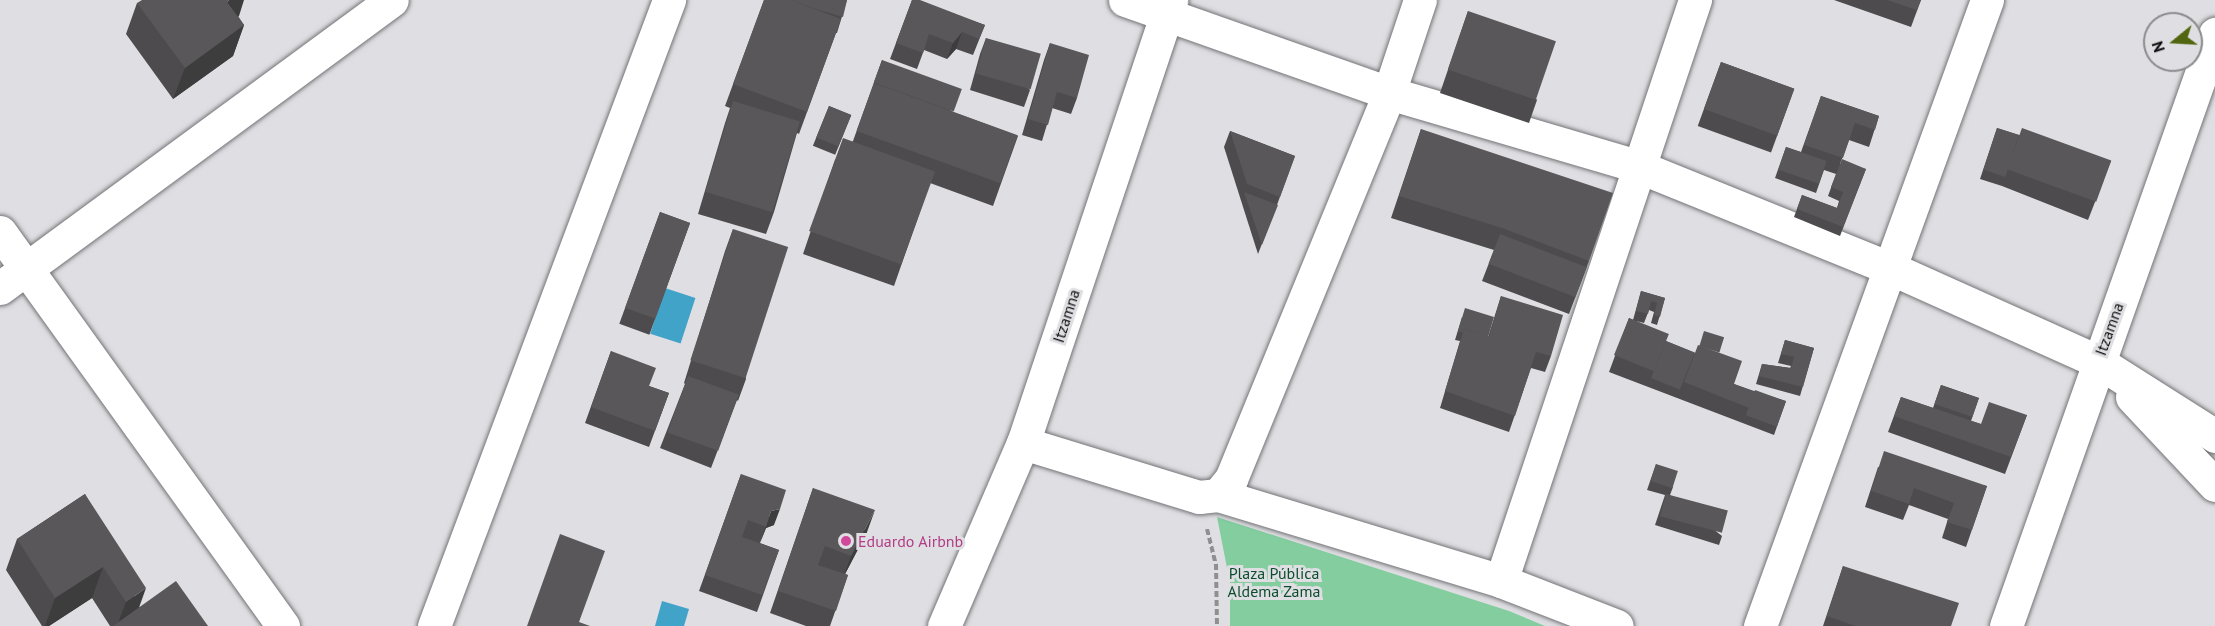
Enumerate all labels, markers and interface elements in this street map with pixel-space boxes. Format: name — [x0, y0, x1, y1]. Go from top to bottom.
north arrow — [2143, 12, 2203, 72]
text: N — [2147, 39, 2169, 55]
street label: Itzamna — [1048, 287, 1084, 345]
street label: Itzamna — [2091, 300, 2127, 358]
place label: Eduardo Airbnb — [858, 531, 964, 551]
marker: Eduardo Airbnb — [839, 534, 853, 548]
park label: Plaza Pública Aldema Zama — [1227, 563, 1321, 601]

